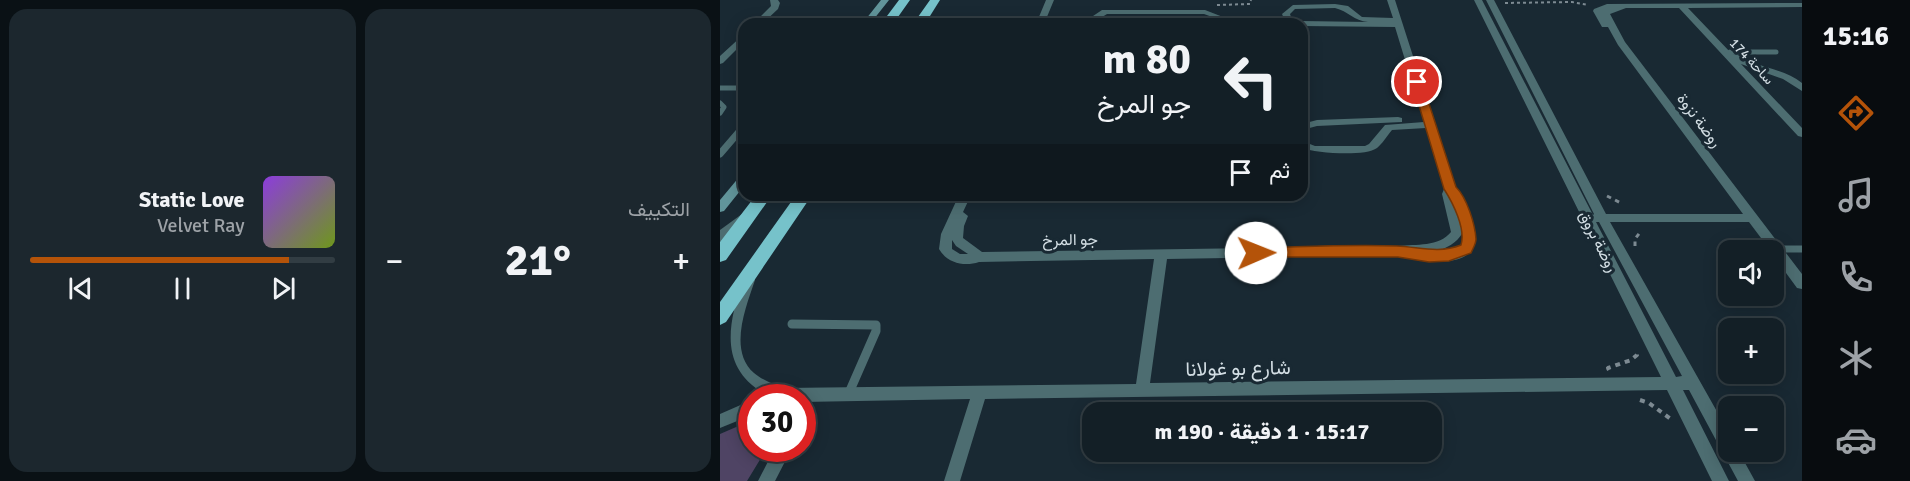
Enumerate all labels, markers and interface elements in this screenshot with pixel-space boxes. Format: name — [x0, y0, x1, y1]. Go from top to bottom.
text: 15:16 — [1823, 20, 1889, 53]
text: 80 m — [1102, 34, 1191, 85]
street label: ساحة 174 — [1726, 35, 1777, 88]
icon: left — [1212, 42, 1290, 120]
pin — [1391, 56, 1442, 107]
icon: arrive — [1400, 65, 1433, 98]
text: جو المرخ — [1097, 88, 1191, 121]
street label: روضة نزوة — [1672, 90, 1726, 152]
icon: directions — [1835, 92, 1877, 134]
icon: arrive — [1224, 156, 1257, 189]
text: ثم — [1269, 157, 1290, 184]
icon: music — [1835, 174, 1877, 216]
text: Static Love — [139, 186, 245, 213]
text: التكييف — [628, 197, 690, 222]
street label: روضة بروق — [1574, 207, 1622, 276]
text: Velvet Ray — [157, 213, 245, 238]
position arrow — [1224, 221, 1288, 285]
street label: جو المرخ — [1042, 230, 1098, 251]
text: 21° — [504, 233, 571, 288]
map controls — [1718, 240, 1784, 462]
button: sound — [1718, 240, 1784, 306]
text: − — [386, 241, 403, 282]
text: + — [672, 241, 690, 282]
icon: phone — [1835, 256, 1877, 298]
icon: previous — [64, 272, 97, 305]
icon: pause — [166, 272, 199, 305]
icon: next — [267, 272, 300, 305]
button: + — [1718, 318, 1784, 384]
icon: climate — [1835, 337, 1877, 379]
street label: شارع بو غولانا — [1185, 355, 1291, 383]
speed limit sign: 30 — [738, 384, 816, 462]
button: − — [1718, 396, 1784, 462]
text: 15:17 · 1 دقيقة · 190 m — [1155, 418, 1369, 445]
icon: car — [1835, 419, 1877, 461]

